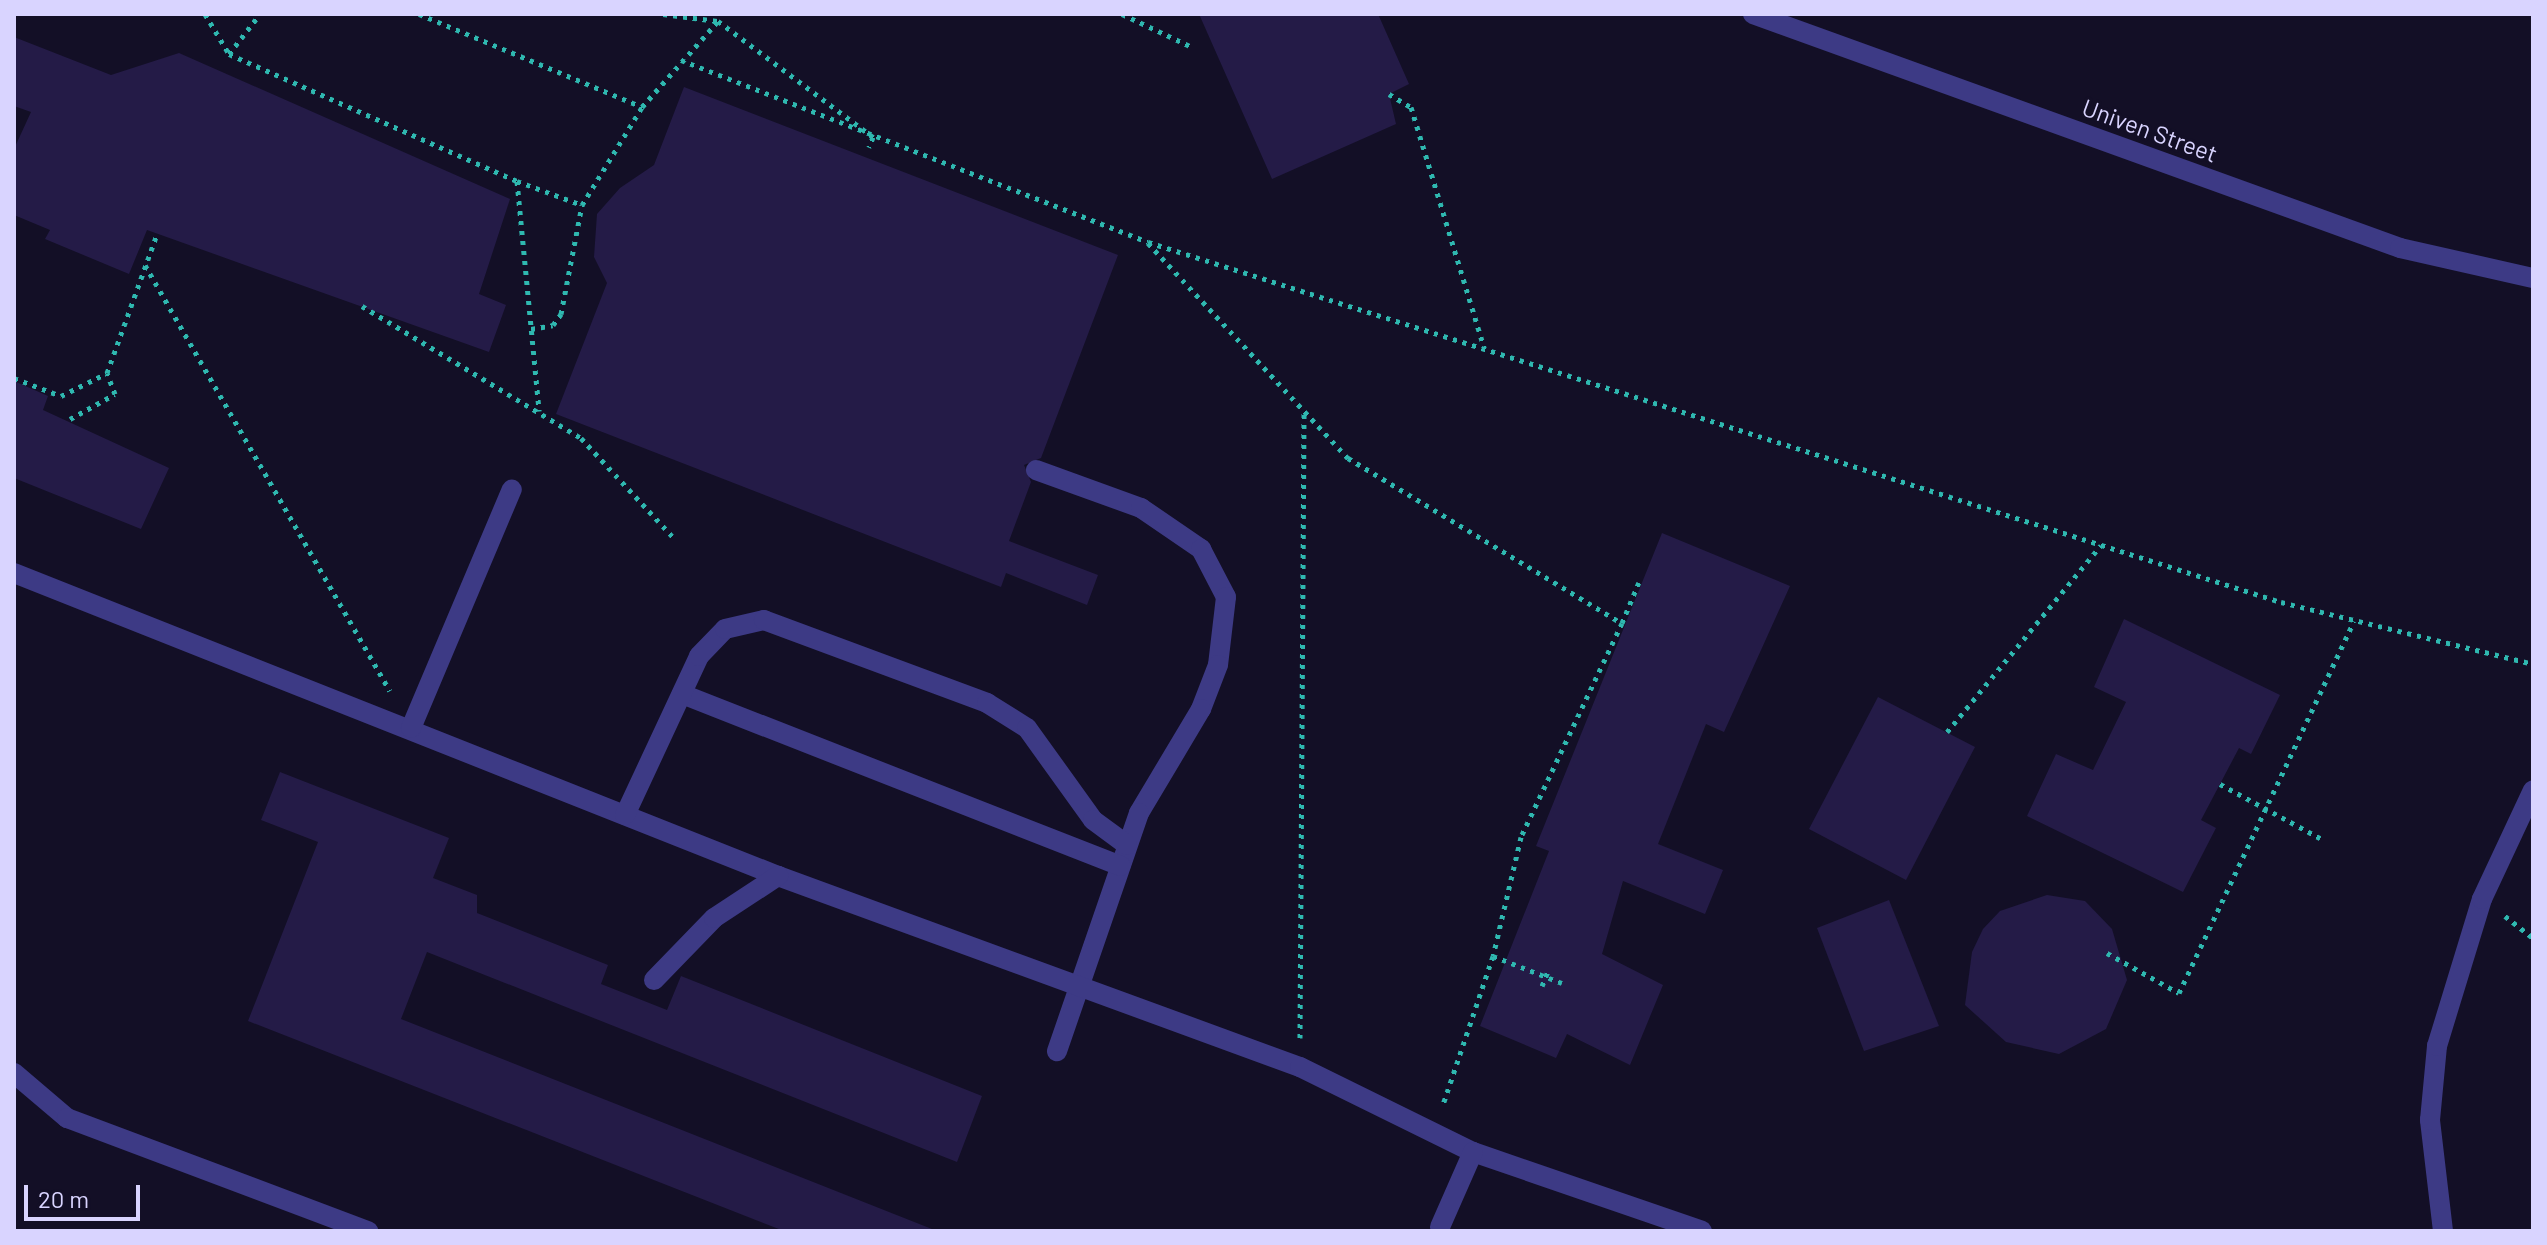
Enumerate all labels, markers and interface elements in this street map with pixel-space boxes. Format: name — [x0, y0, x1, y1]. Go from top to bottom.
street label: Univen Street — [2079, 92, 2221, 168]
scale bar — [28, 1169, 144, 1219]
text: 20 m — [38, 1184, 89, 1213]

